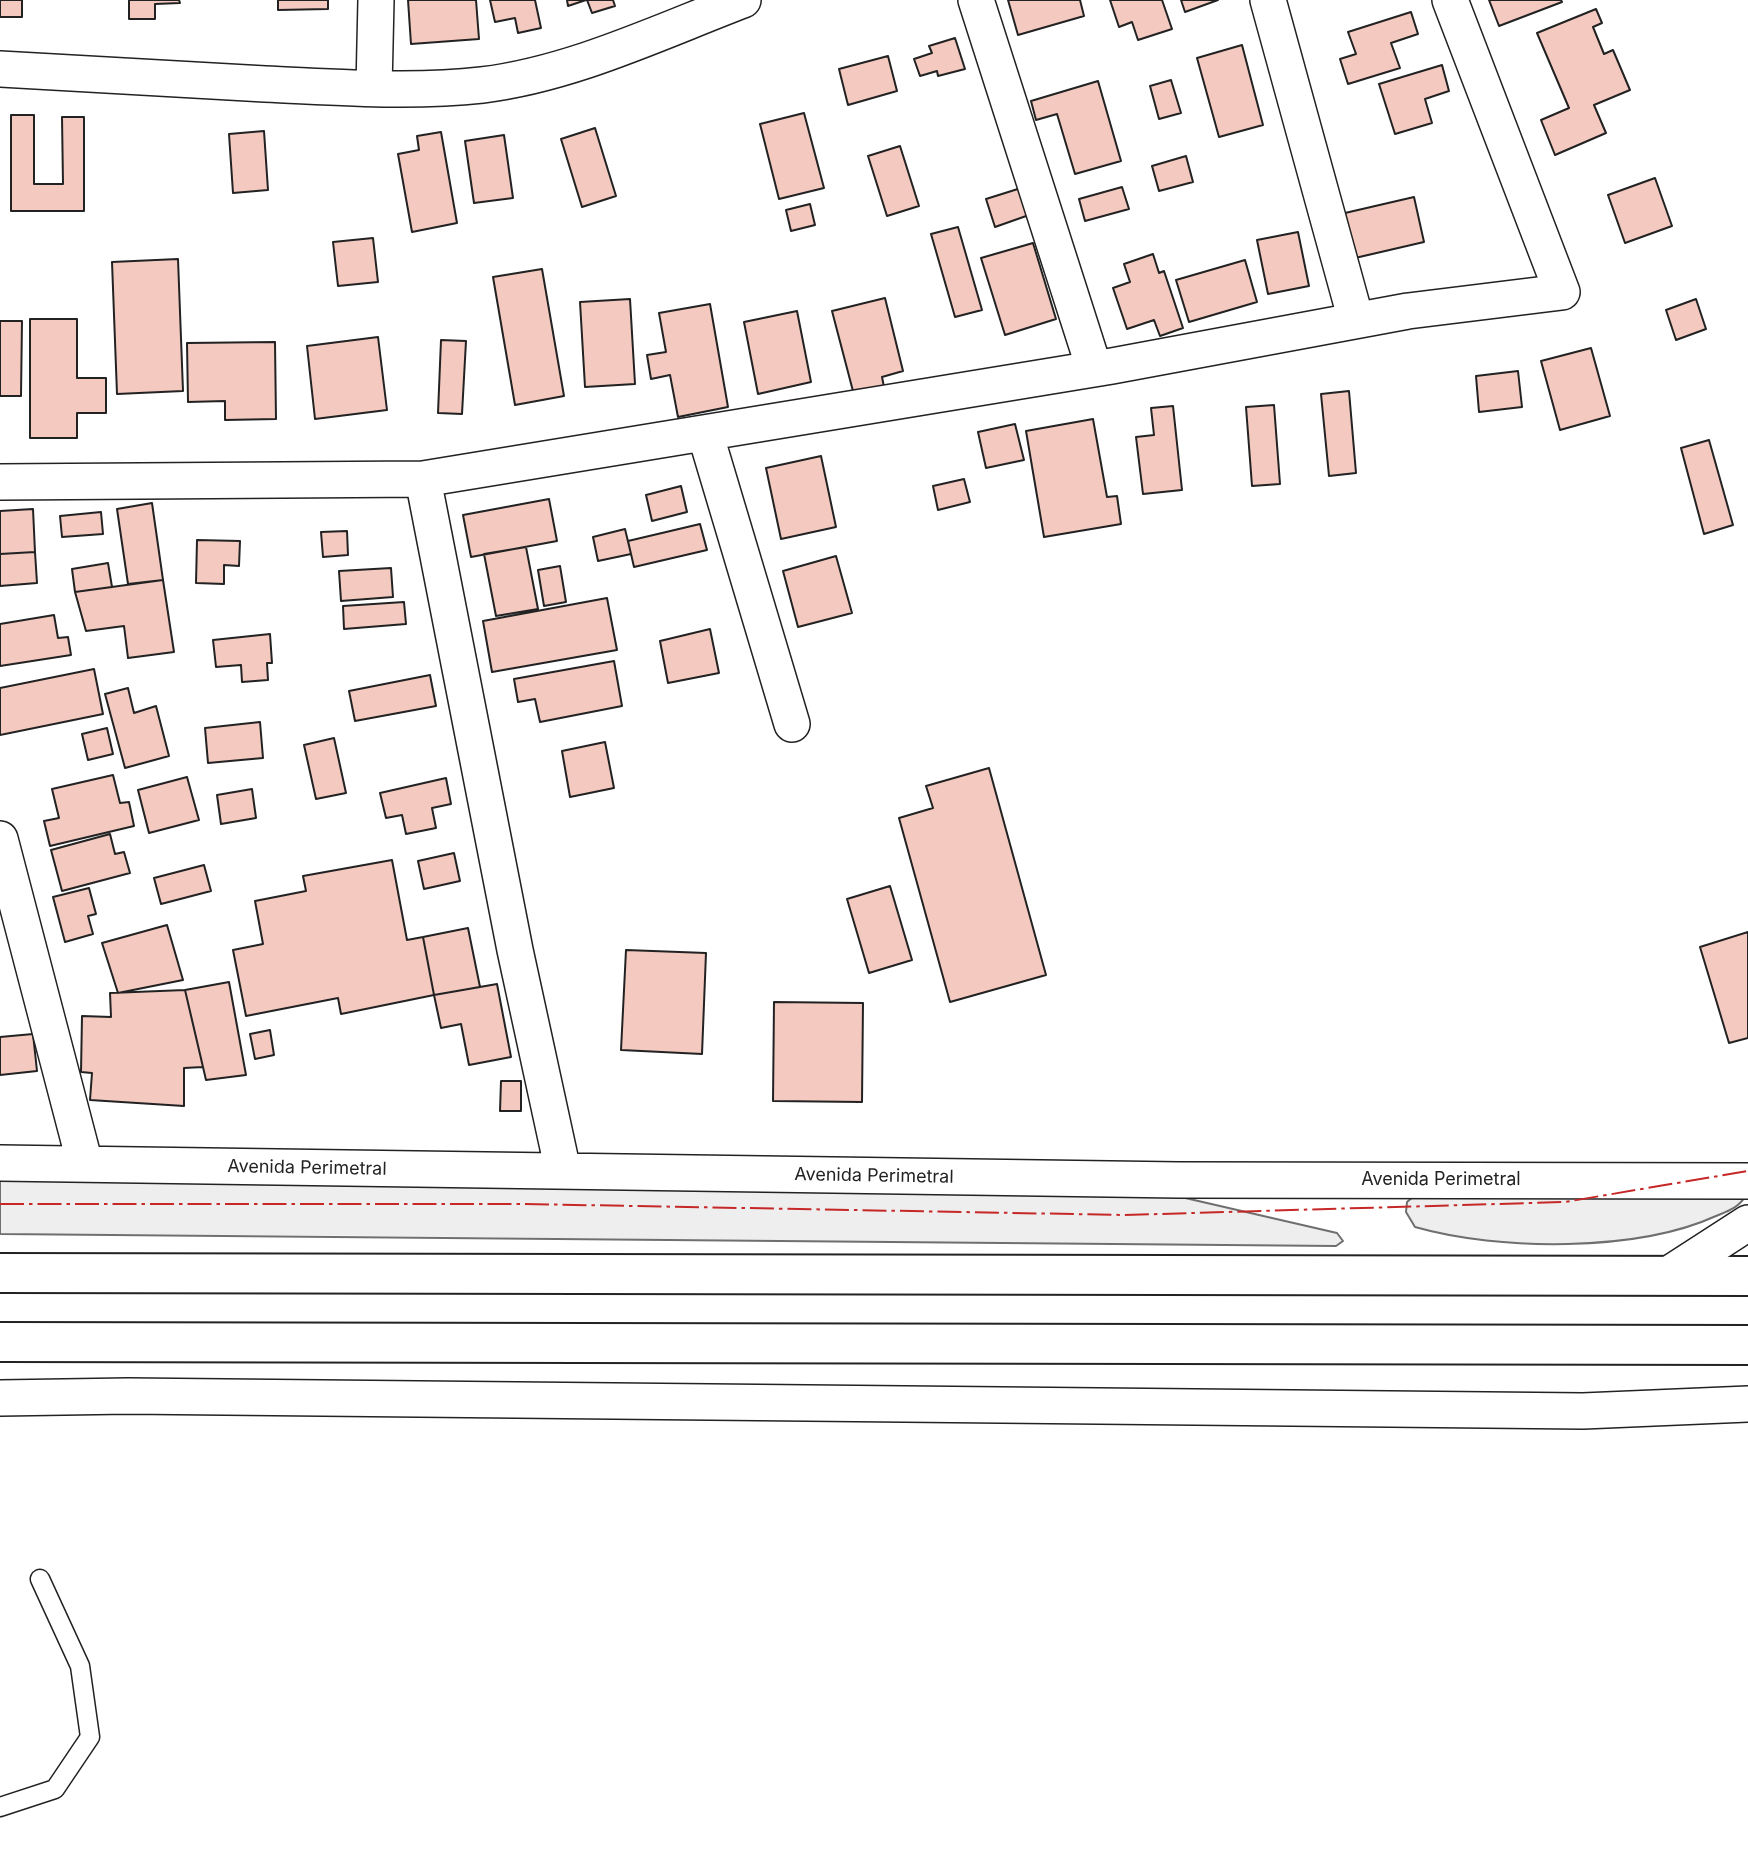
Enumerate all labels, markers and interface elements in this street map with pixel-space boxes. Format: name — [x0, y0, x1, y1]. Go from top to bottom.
street label: Avenida Perimetral — [227, 1156, 387, 1180]
street label: Avenida Perimetral — [794, 1164, 954, 1188]
street label: Avenida Perimetral — [1361, 1169, 1521, 1191]

